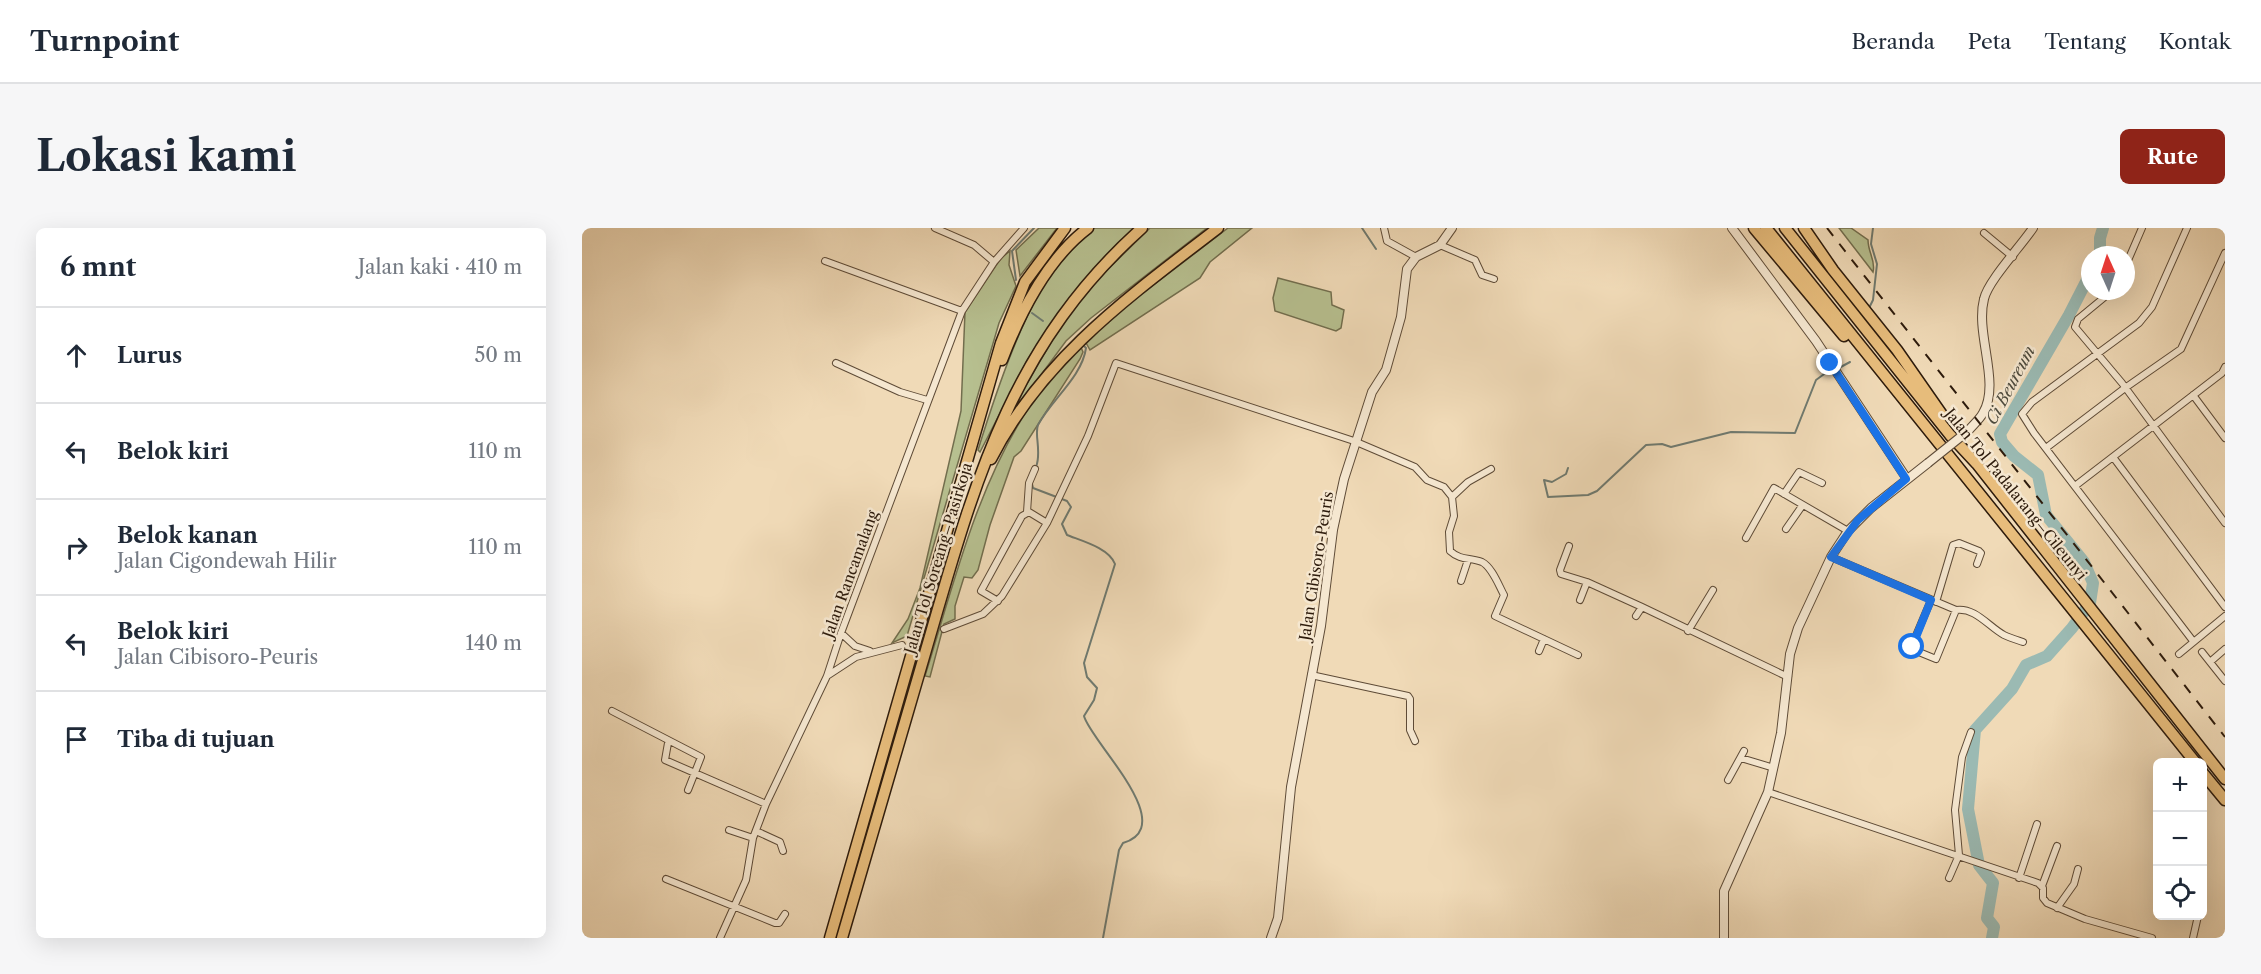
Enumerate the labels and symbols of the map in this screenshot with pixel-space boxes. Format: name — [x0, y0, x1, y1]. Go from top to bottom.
north arrow — [2081, 246, 2135, 300]
water label: Ci Beureum — [1981, 342, 2039, 428]
route end — [1816, 349, 1842, 375]
street label: Jalan Tol Padalarang–Cileunyi — [1940, 403, 2091, 584]
street label: Jalan Tol Soreang–Pasirkoja — [899, 460, 976, 658]
street label: Jalan Cibisoro-Peuris — [1295, 490, 1337, 644]
street label: Jalan Rancamalang — [817, 508, 882, 642]
route start — [1898, 633, 1924, 659]

